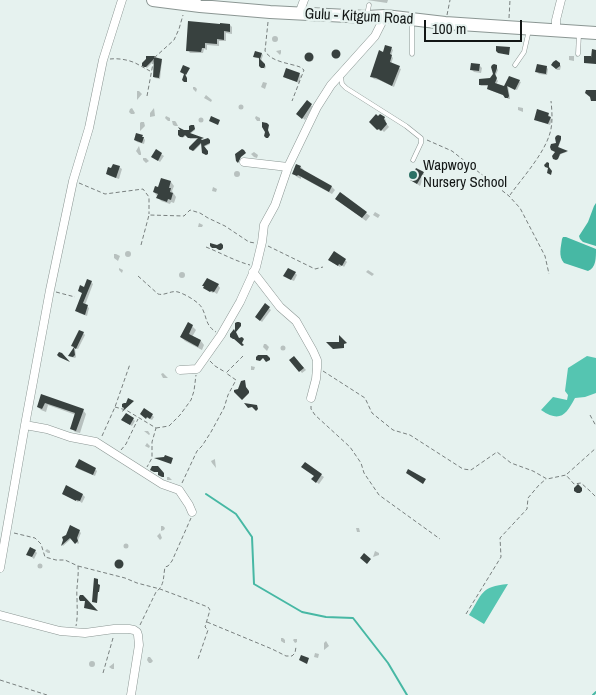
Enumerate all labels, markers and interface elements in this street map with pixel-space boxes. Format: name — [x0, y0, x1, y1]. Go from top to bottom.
street label: Gulu - Kitgum Road — [304, 5, 414, 29]
scale bar — [426, 10, 524, 42]
text: 100 m — [432, 18, 466, 39]
place label: Wapwoyo Nursery School — [423, 157, 507, 192]
marker: Wapwoyo Nursery School — [407, 169, 419, 181]

